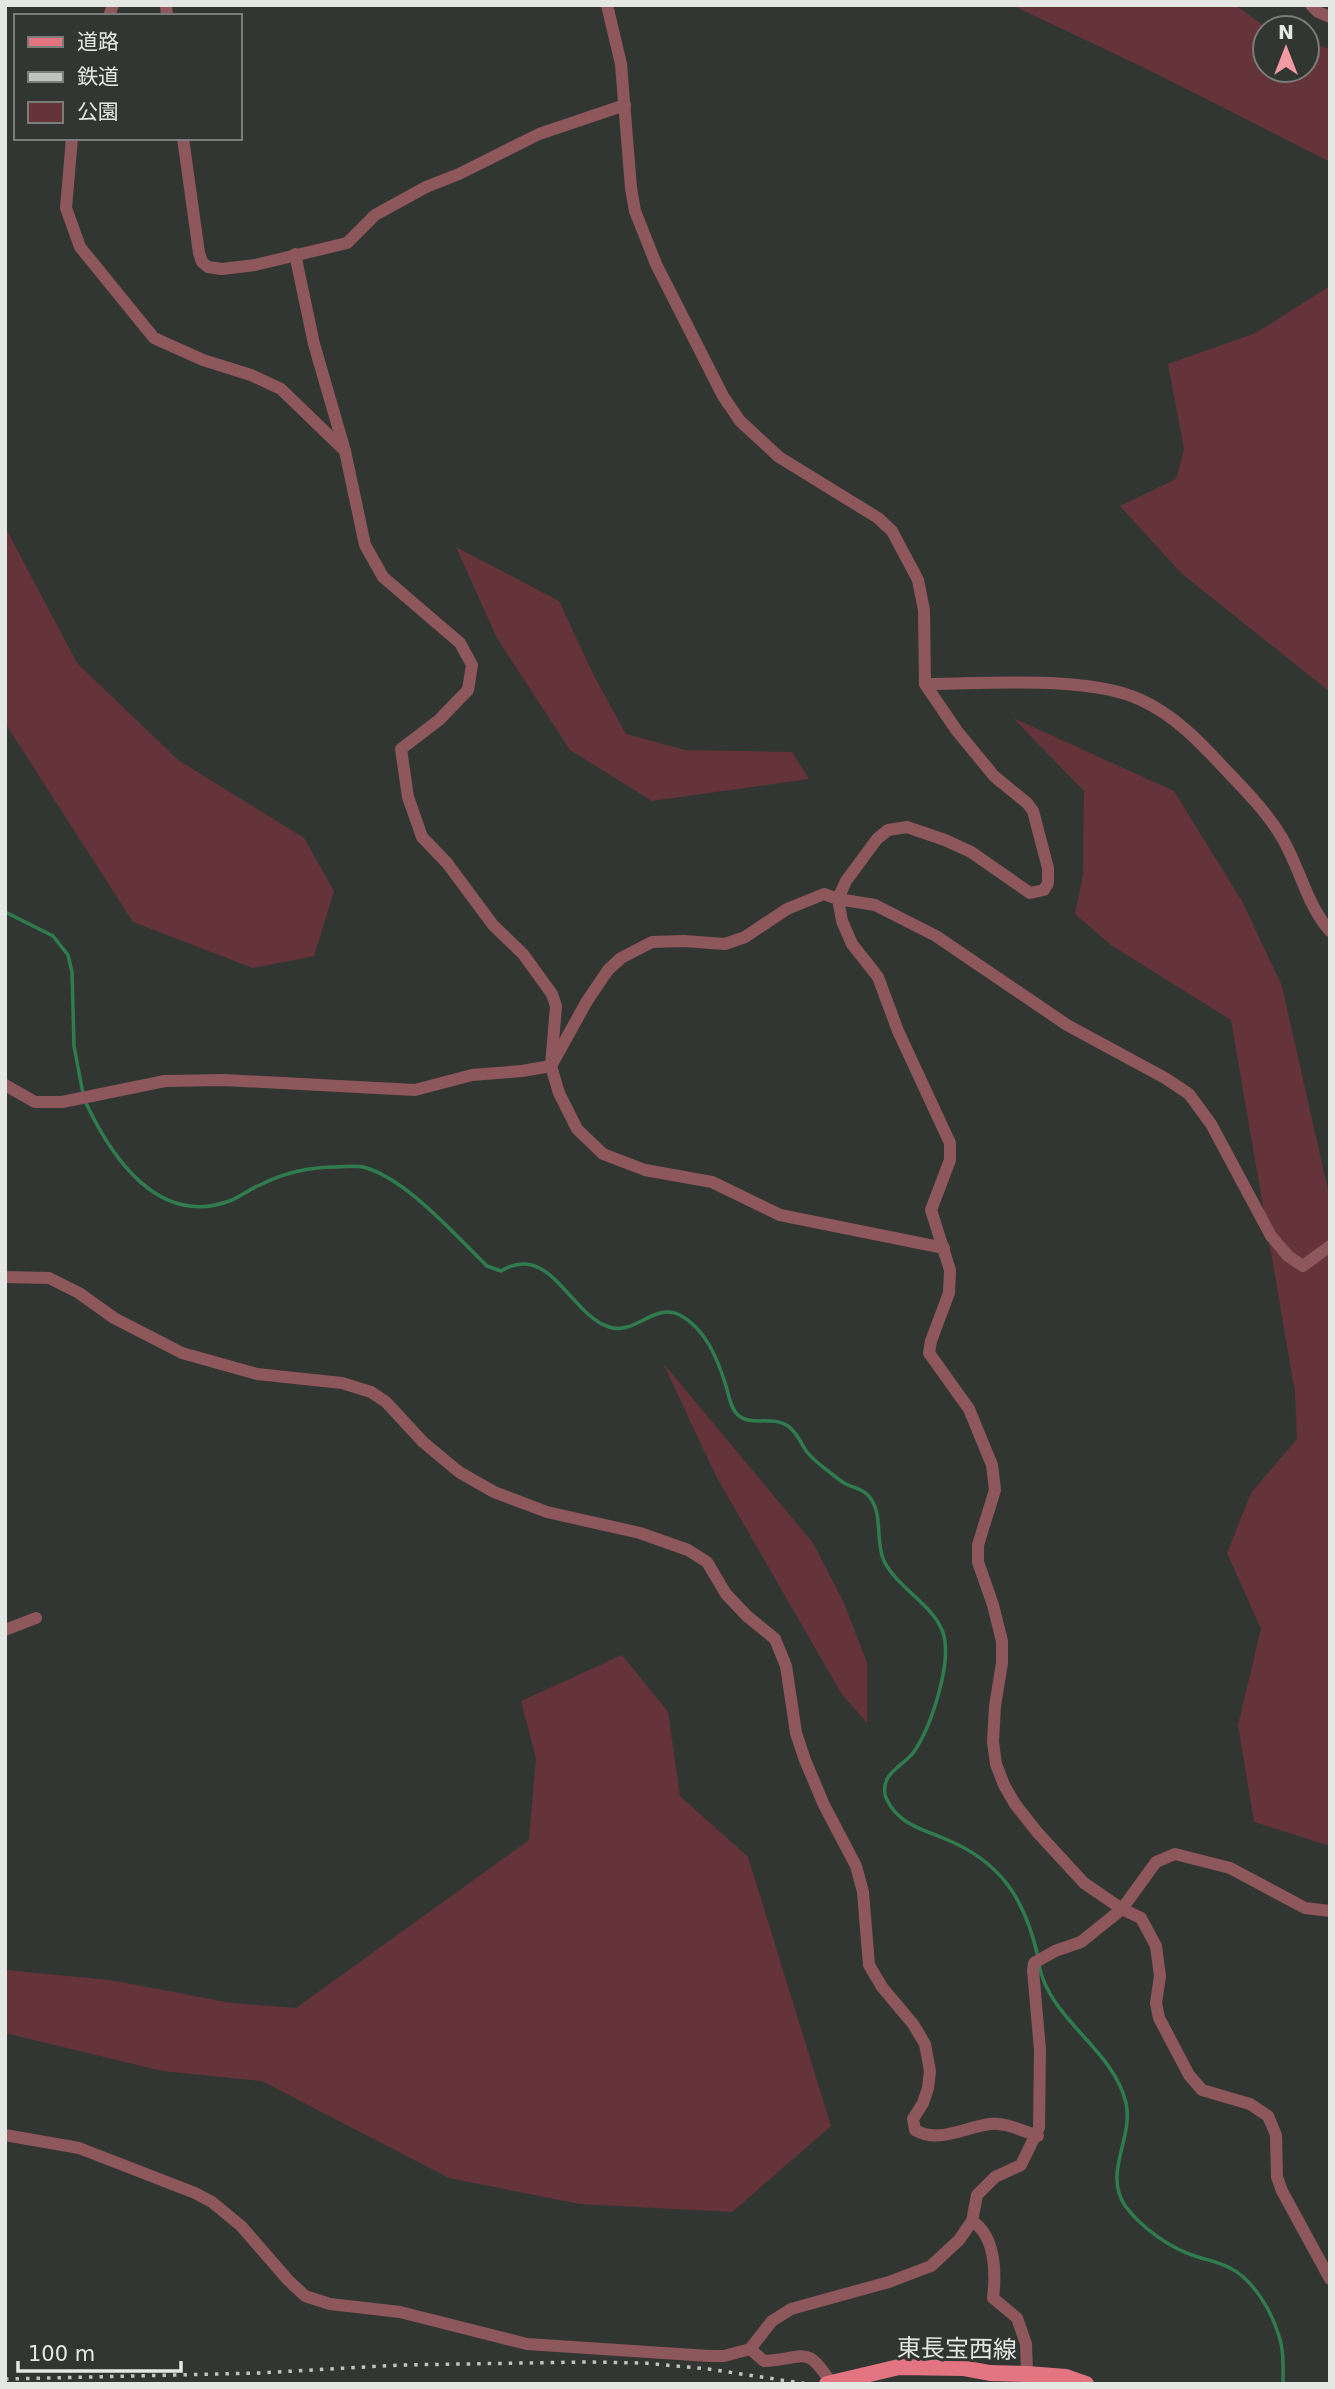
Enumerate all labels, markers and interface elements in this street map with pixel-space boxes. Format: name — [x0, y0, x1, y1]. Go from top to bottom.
legend — [14, 14, 242, 140]
north arrow — [1251, 14, 1321, 84]
text: N — [1278, 21, 1294, 43]
text: 道路 — [77, 30, 119, 54]
text: 鉄道 — [77, 65, 119, 89]
text: 公園 — [77, 100, 119, 124]
scale bar — [18, 2330, 180, 2374]
street label: 東長宝西線 — [897, 2334, 1017, 2364]
text: 100 m — [28, 2342, 95, 2366]

